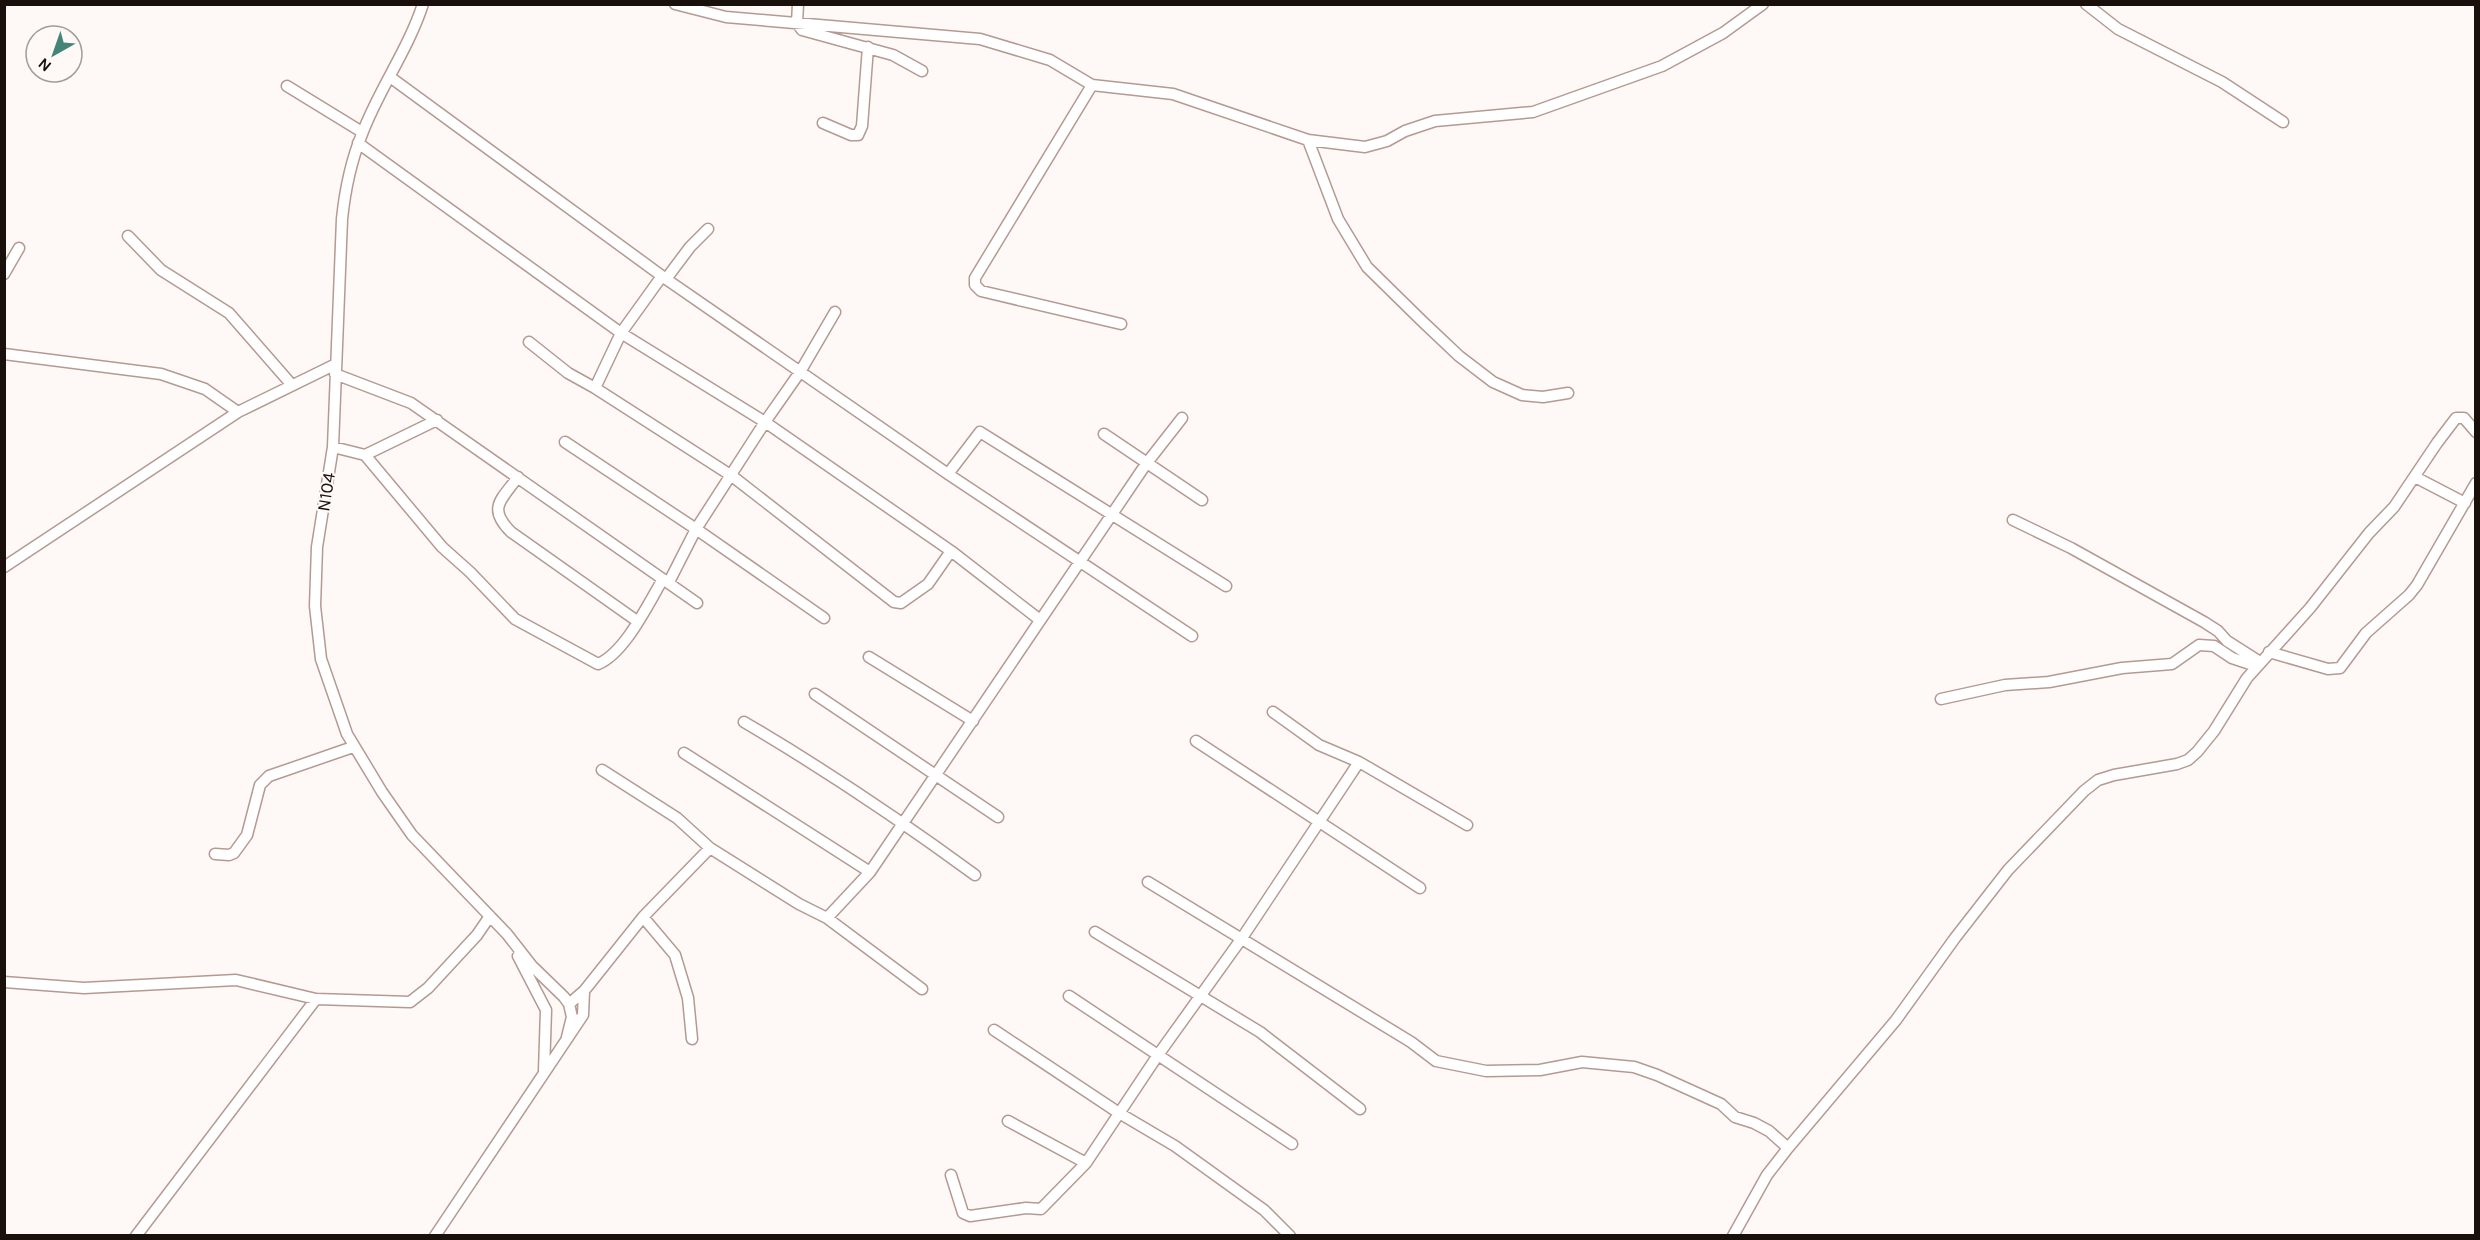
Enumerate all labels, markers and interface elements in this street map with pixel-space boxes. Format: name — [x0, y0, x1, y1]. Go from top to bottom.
north arrow — [24, 24, 84, 84]
text: N — [34, 54, 55, 76]
street label: N104 — [312, 471, 340, 513]

